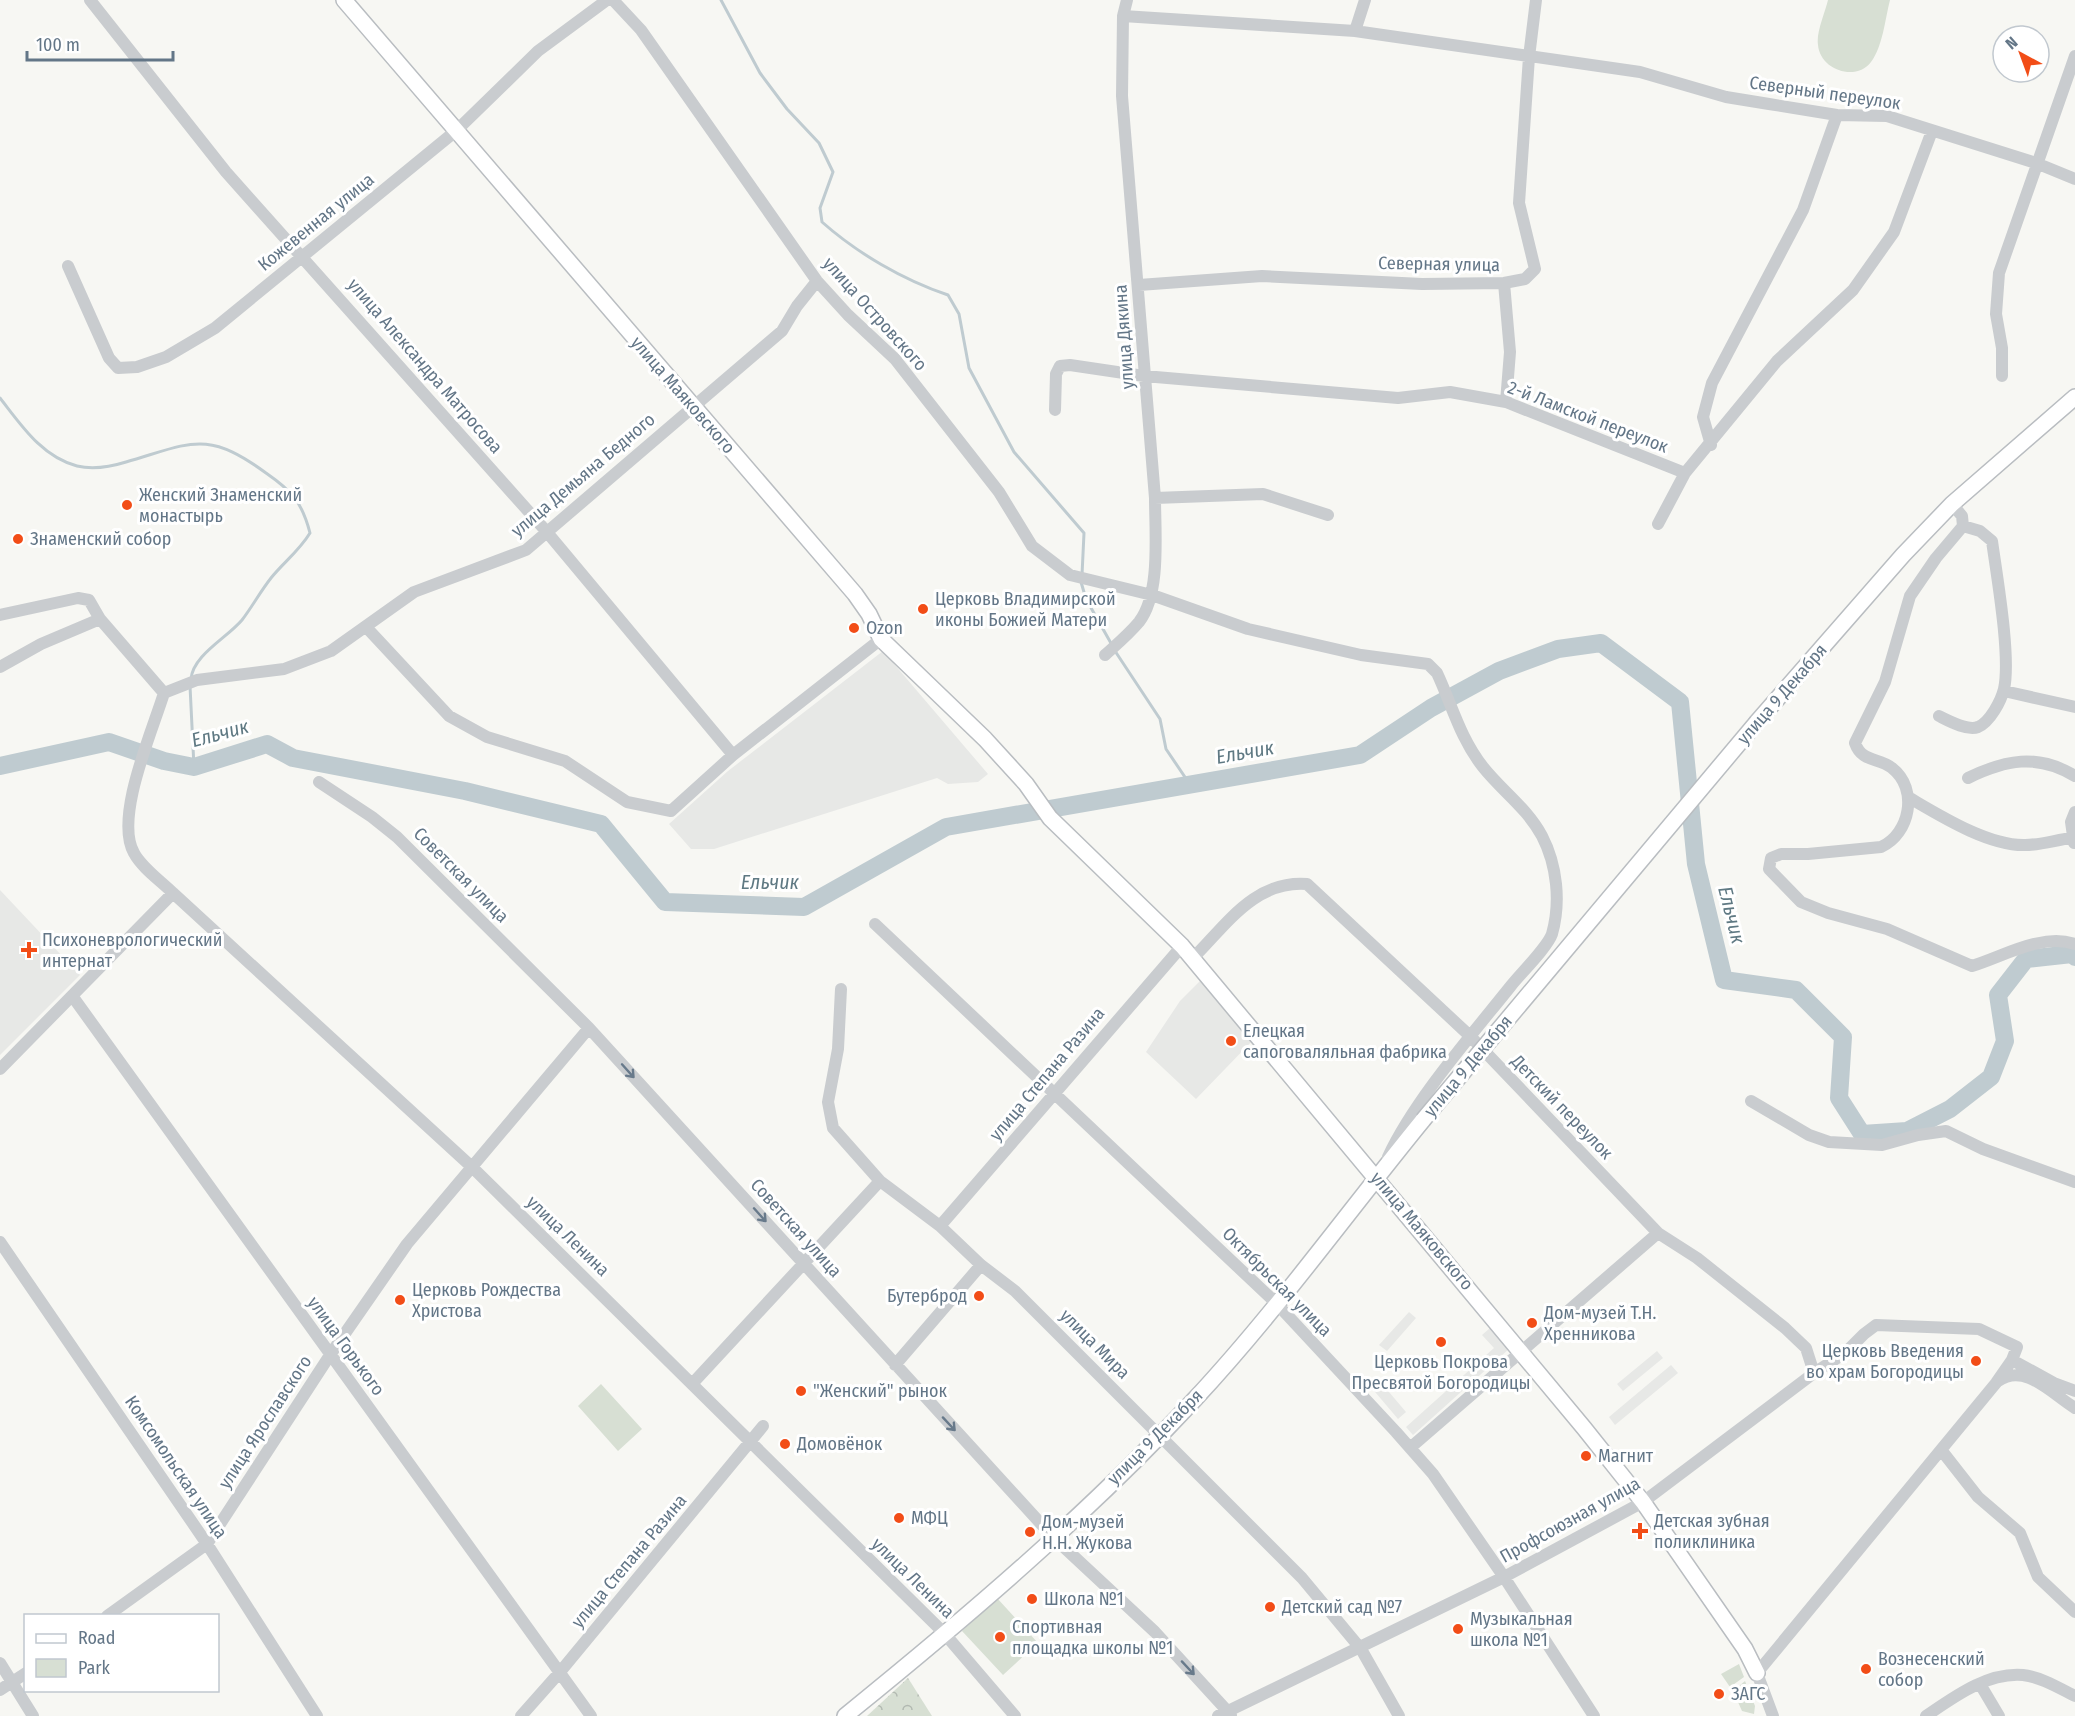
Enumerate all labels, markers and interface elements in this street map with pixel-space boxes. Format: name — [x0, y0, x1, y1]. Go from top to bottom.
scale bar — [27, 24, 172, 62]
north arrow — [1991, 24, 2051, 84]
text: N — [2002, 33, 2021, 53]
text: 100 m — [36, 34, 80, 56]
street label: Северный переулок — [1748, 72, 1903, 115]
street label: Кожевенная улица — [253, 168, 379, 276]
street label: Северная улица — [1378, 252, 1500, 276]
street label: улица Островского — [818, 253, 932, 375]
street label: улица Александра Матросова — [343, 274, 507, 458]
street label: улица Дякина — [1109, 284, 1139, 390]
street label: улица Маяковского — [626, 332, 740, 458]
street label: 2-й Ламской переулок — [1505, 376, 1672, 458]
street label: улица Демьяна Бедного — [506, 408, 660, 542]
place label: Женский Знаменский монастырь — [139, 484, 302, 527]
marker: Женский Знаменский монастырь — [120, 498, 134, 512]
place label: Знаменский собор — [30, 528, 171, 550]
marker: Знаменский собор — [11, 532, 25, 546]
place label: Церковь Владимирской иконы Божией Матери — [935, 588, 1116, 631]
marker: Церковь Владимирской иконы Божией Матери — [916, 602, 930, 616]
place label: Ozon — [866, 617, 903, 639]
marker: Ozon — [847, 621, 861, 635]
street label: улица 9 Декабря — [1732, 639, 1832, 749]
water label: Ельчик — [189, 714, 252, 752]
water label: Ельчик — [1214, 735, 1276, 769]
street label: Советская улица — [409, 823, 513, 927]
water label: Ельчик — [741, 870, 800, 894]
water label: Ельчик — [1713, 884, 1751, 947]
place label: Психоневрологический интернат — [42, 929, 222, 972]
marker: Психоневрологический интернат — [20, 941, 38, 959]
street label: улица Степана Разина — [985, 1003, 1109, 1145]
street label: улица 9 Декабря — [1419, 1011, 1517, 1121]
place label: Елецкая сапоговаляльная фабрика — [1243, 1020, 1447, 1063]
marker: Елецкая сапоговаляльная фабрика — [1224, 1034, 1238, 1048]
street label: Детский переулок — [1506, 1049, 1618, 1164]
one-way arrow — [621, 1063, 635, 1078]
street label: улица Маяковского — [1366, 1167, 1478, 1295]
street label: Советская улица — [746, 1174, 846, 1282]
street label: улица Ленина — [522, 1191, 614, 1281]
one-way arrow — [753, 1207, 767, 1222]
street label: Октябрьская улица — [1218, 1223, 1336, 1341]
place label: Церковь Рождества Христова — [412, 1279, 561, 1322]
place label: Бутерброд — [887, 1285, 967, 1307]
marker: Бутерброд — [972, 1289, 986, 1303]
street label: улица Горького — [303, 1292, 389, 1400]
marker: Церковь Рождества Христова — [393, 1293, 407, 1307]
place label: Дом-музей Т.Н. Хренникова — [1543, 1302, 1657, 1345]
street label: улица Мира — [1055, 1304, 1135, 1384]
marker: Дом-музей Т.Н. Хренникова — [1525, 1316, 1539, 1330]
marker: Церковь Покрова Пресвятой Богородицы — [1434, 1335, 1448, 1349]
place label: Церковь Введения во храм Богородицы — [1806, 1340, 1964, 1383]
street label: улица Ярославского — [214, 1351, 316, 1493]
place label: Церковь Покрова Пресвятой Богородицы — [1351, 1351, 1531, 1394]
marker: Церковь Введения во храм Богородицы — [1969, 1354, 1983, 1368]
place label: "Женский" рынок — [813, 1380, 948, 1402]
marker: "Женский" рынок — [794, 1384, 808, 1398]
street label: улица 9 Декабря — [1103, 1385, 1207, 1489]
street label: Комсомольская улица — [120, 1391, 232, 1543]
one-way arrow — [942, 1416, 956, 1431]
place label: Домовёнок — [796, 1433, 883, 1455]
marker: Домовёнок — [778, 1437, 792, 1451]
place label: Магнит — [1598, 1445, 1654, 1467]
marker: Магнит — [1579, 1449, 1593, 1463]
street label: Профсоюзная улица — [1496, 1472, 1644, 1568]
street label: улица Степана Разина — [567, 1490, 691, 1632]
place label: МФЦ — [911, 1507, 948, 1529]
place label: Детская зубная поликлиника — [1653, 1510, 1770, 1553]
marker: МФЦ — [892, 1511, 906, 1525]
place label: Дом-музей Н.Н. Жукова — [1041, 1511, 1133, 1554]
marker: Детская зубная поликлиника — [1631, 1522, 1649, 1540]
marker: Дом-музей Н.Н. Жукова — [1023, 1525, 1037, 1539]
street label: улица Ленина — [867, 1533, 959, 1623]
place label: Школа №1 — [1044, 1588, 1124, 1610]
marker: Школа №1 — [1025, 1592, 1039, 1606]
place label: Детский сад №7 — [1281, 1596, 1402, 1618]
marker: Детский сад №7 — [1263, 1600, 1277, 1614]
place label: Музыкальная школа №1 — [1470, 1608, 1573, 1651]
legend — [24, 1614, 219, 1692]
place label: Спортивная площадка школы №1 — [1012, 1616, 1173, 1659]
marker: Музыкальная школа №1 — [1451, 1622, 1465, 1636]
text: Road — [78, 1627, 115, 1649]
marker: Спортивная площадка школы №1 — [993, 1630, 1007, 1644]
place label: Вознесенский собор — [1878, 1648, 1985, 1691]
text: Park — [78, 1657, 111, 1679]
one-way arrow — [1181, 1660, 1195, 1675]
marker: Вознесенский собор — [1859, 1662, 1873, 1676]
place label: ЗАГС — [1731, 1683, 1765, 1705]
marker: ЗАГС — [1712, 1687, 1726, 1701]

